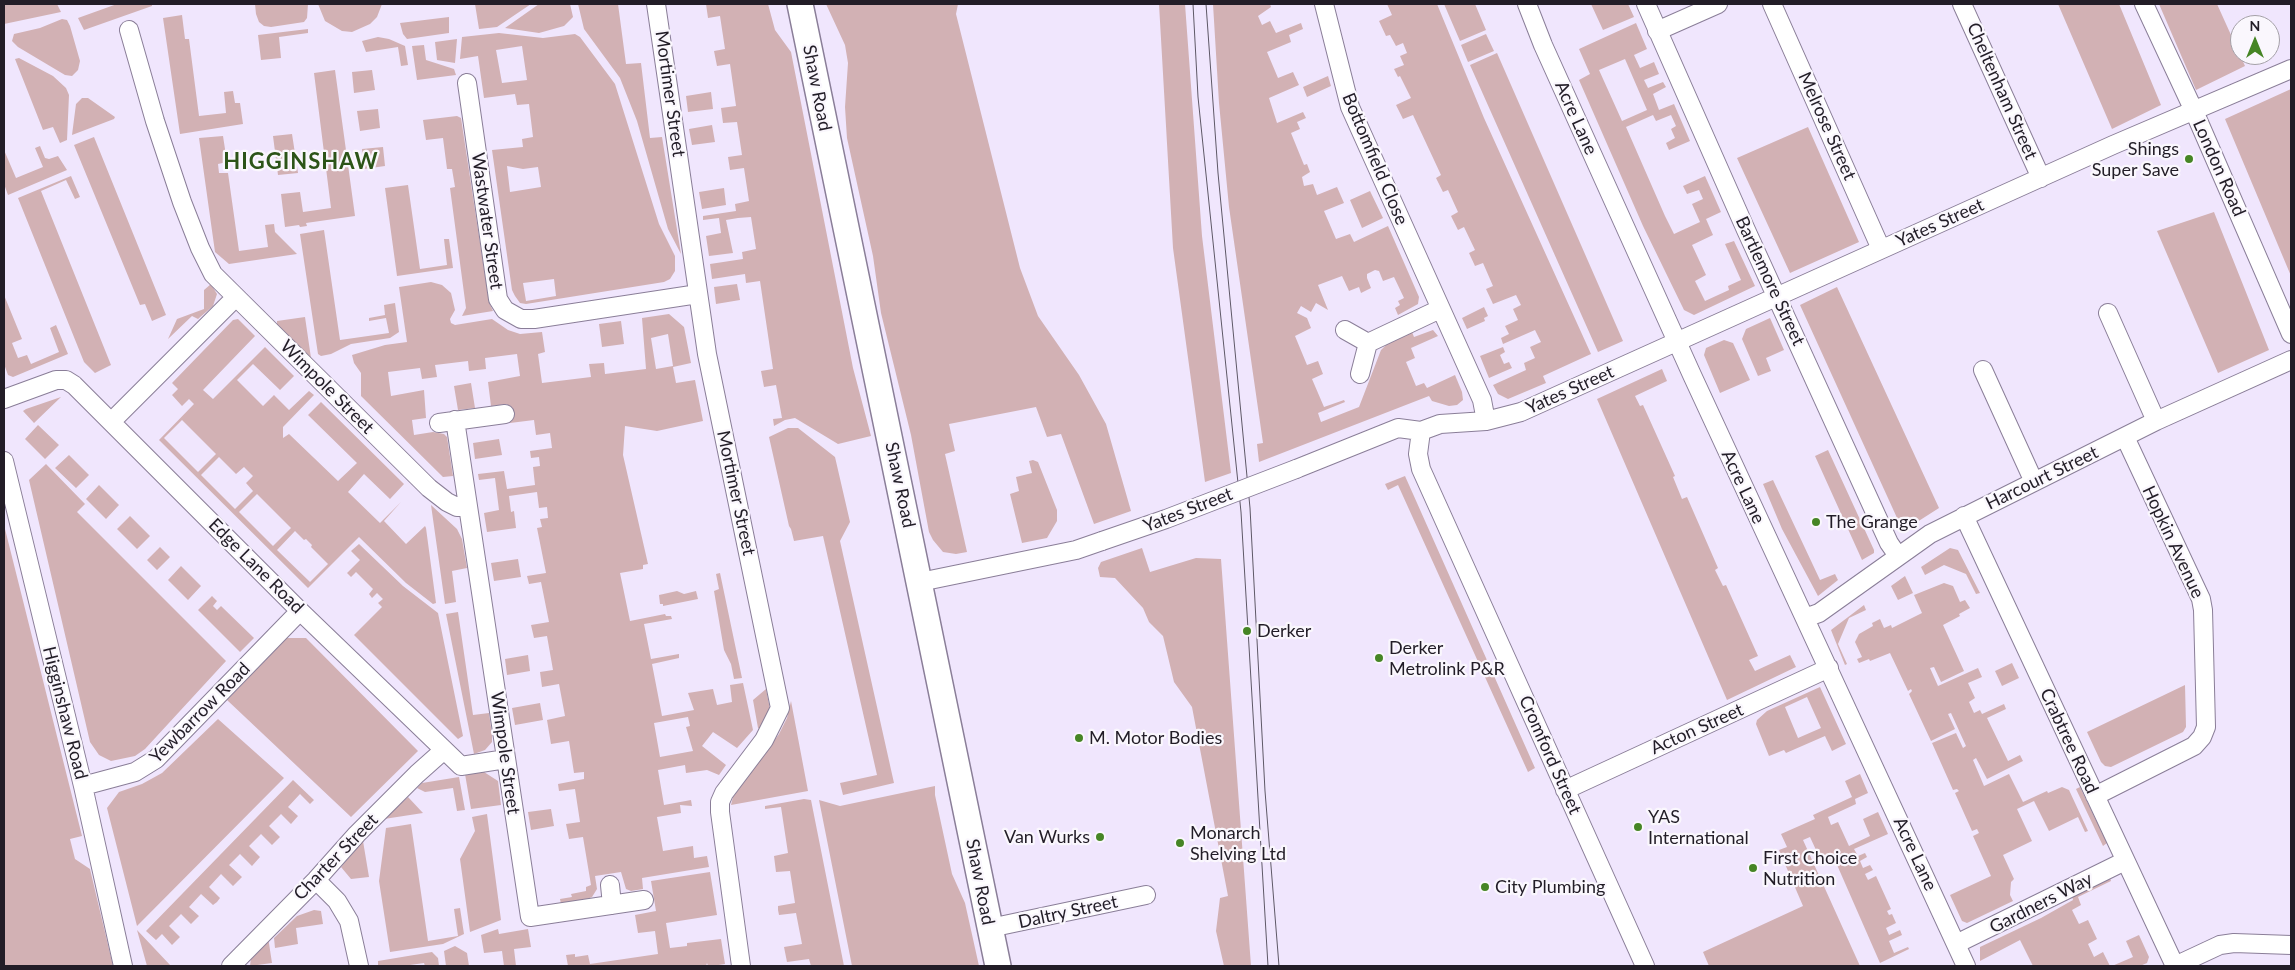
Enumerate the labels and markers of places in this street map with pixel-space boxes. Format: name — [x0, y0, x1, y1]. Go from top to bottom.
place label: Shings Super Save — [2092, 138, 2179, 180]
marker: Shings Super Save — [2183, 153, 2195, 165]
place label: The Grange — [1826, 511, 1918, 533]
marker: The Grange — [1810, 516, 1822, 528]
place label: Derker — [1257, 620, 1311, 642]
marker: Derker — [1241, 625, 1253, 637]
place label: Derker Metrolink P&R — [1389, 637, 1505, 680]
marker: Derker Metrolink P&R — [1373, 652, 1385, 664]
place label: M. Motor Bodies — [1089, 727, 1222, 749]
marker: M. Motor Bodies — [1073, 732, 1085, 744]
place label: YAS International — [1648, 806, 1749, 849]
marker: YAS International — [1632, 821, 1644, 833]
place label: Monarch Shelving Ltd — [1190, 822, 1286, 864]
place label: Van Wurks — [1004, 826, 1090, 848]
marker: Van Wurks — [1094, 831, 1106, 843]
marker: Monarch Shelving Ltd — [1174, 837, 1186, 849]
place label: First Choice Nutrition — [1763, 847, 1857, 890]
marker: First Choice Nutrition — [1747, 862, 1759, 874]
place label: City Plumbing — [1495, 876, 1605, 898]
marker: City Plumbing — [1479, 881, 1491, 893]

